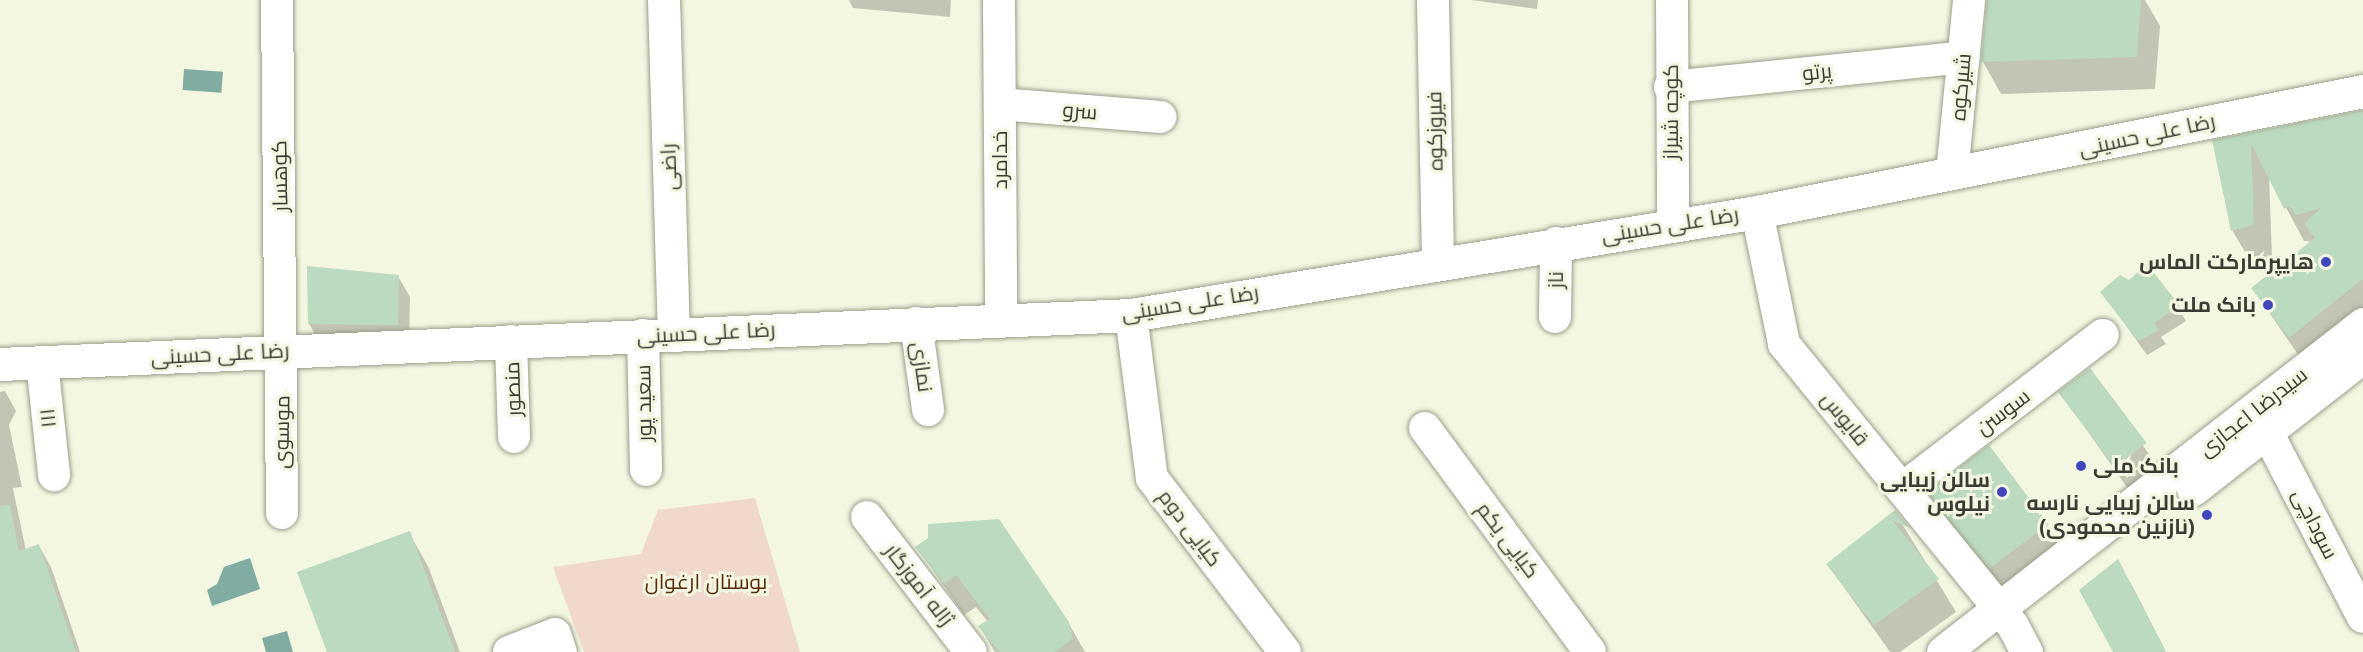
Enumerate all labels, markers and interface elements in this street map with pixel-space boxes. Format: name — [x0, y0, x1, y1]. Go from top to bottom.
street label: شیرکوه — [1946, 52, 1976, 122]
street label: پرتو — [1801, 58, 1833, 86]
street label: کوچه شیراز — [1658, 64, 1684, 160]
street label: فیروزکوه — [1422, 91, 1448, 171]
street label: سرو — [1062, 97, 1098, 125]
street label: رضا علی حسینی — [2077, 108, 2217, 162]
street label: خدامرد — [987, 131, 1013, 189]
street label: کوهسار — [267, 140, 293, 212]
street label: راضی — [656, 143, 682, 191]
street label: رضا علی حسینی — [1600, 202, 1740, 248]
place label: هایپرمارکت الماس — [2139, 249, 2314, 275]
marker: هایپرمارکت الماس — [2319, 255, 2333, 269]
street label: ناز — [1543, 271, 1569, 289]
street label: رضا علی حسینی — [1120, 280, 1260, 326]
place label: بانک ملت — [2171, 292, 2256, 318]
marker: بانک ملت — [2261, 298, 2275, 312]
street label: رضا علی حسینی — [636, 317, 776, 349]
street label: رضا علی حسینی — [150, 338, 290, 370]
street label: نمازی — [906, 340, 938, 394]
street label: منصور — [499, 361, 527, 417]
street label: سیدرضا اعجازی — [2194, 362, 2312, 462]
street label: سعید پور — [631, 364, 657, 442]
street label: سوسن — [1971, 384, 2035, 440]
street label: قایوس — [1816, 387, 1874, 451]
street label: موسوی — [269, 395, 295, 469]
street label: ۱۱۱ — [34, 407, 62, 429]
place label: بانک ملی — [2093, 453, 2179, 479]
marker: بانک ملی — [2074, 459, 2088, 473]
place label: سالن زیبایی نیلوس — [1880, 467, 1990, 517]
street label: کیایی دوم — [1153, 484, 1227, 572]
marker: سالن زیبایی نیلوس — [1995, 485, 2009, 499]
street label: سوداچی — [2287, 485, 2343, 563]
place label: سالن زیبایی نارسه (نازنین محمودی) — [2027, 490, 2195, 540]
street label: کیایی یکم — [1471, 497, 1545, 583]
marker: سالن زیبایی نارسه (نازنین محمودی) — [2200, 508, 2214, 522]
street label: ژاله آموزگار — [879, 539, 959, 631]
park label: بوستان ارغوان — [645, 569, 767, 595]

